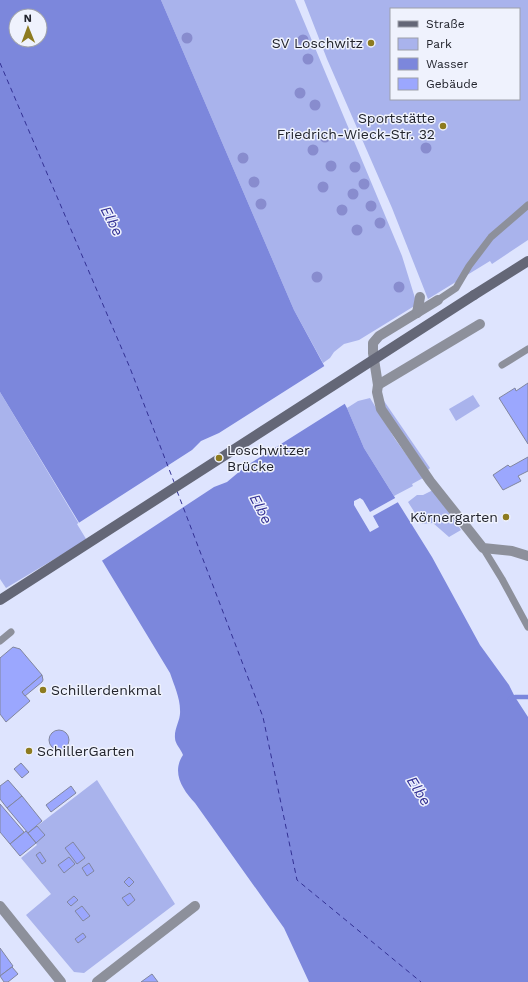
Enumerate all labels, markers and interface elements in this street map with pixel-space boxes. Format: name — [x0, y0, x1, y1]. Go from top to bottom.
north arrow — [8, 8, 48, 48]
legend — [390, 8, 520, 100]
text: N — [24, 12, 32, 25]
text: Straße — [426, 17, 465, 31]
place label: SV Loschwitz — [272, 35, 363, 51]
text: Park — [426, 37, 452, 51]
marker: SV Loschwitz — [366, 38, 376, 48]
text: Wasser — [426, 57, 468, 71]
text: Gebäude — [426, 77, 478, 91]
place label: Sportstätte Friedrich-Wieck-Str. 32 — [277, 110, 435, 142]
marker: Sportstätte Friedrich-Wieck-Str. 32 — [438, 121, 448, 131]
water label: Elbe — [97, 203, 127, 239]
place label: Loschwitzer Brücke — [227, 442, 310, 474]
marker: Loschwitzer Brücke — [214, 453, 224, 463]
water label: Elbe — [246, 491, 276, 527]
place label: Körnergarten — [410, 509, 498, 525]
marker: Körnergarten — [501, 512, 511, 522]
place label: Schillerdenkmal — [51, 682, 162, 698]
marker: Schillerdenkmal — [38, 685, 48, 695]
place label: SchillerGarten — [37, 743, 135, 759]
marker: SchillerGarten — [24, 746, 34, 756]
water label: Elbe — [403, 773, 435, 809]

